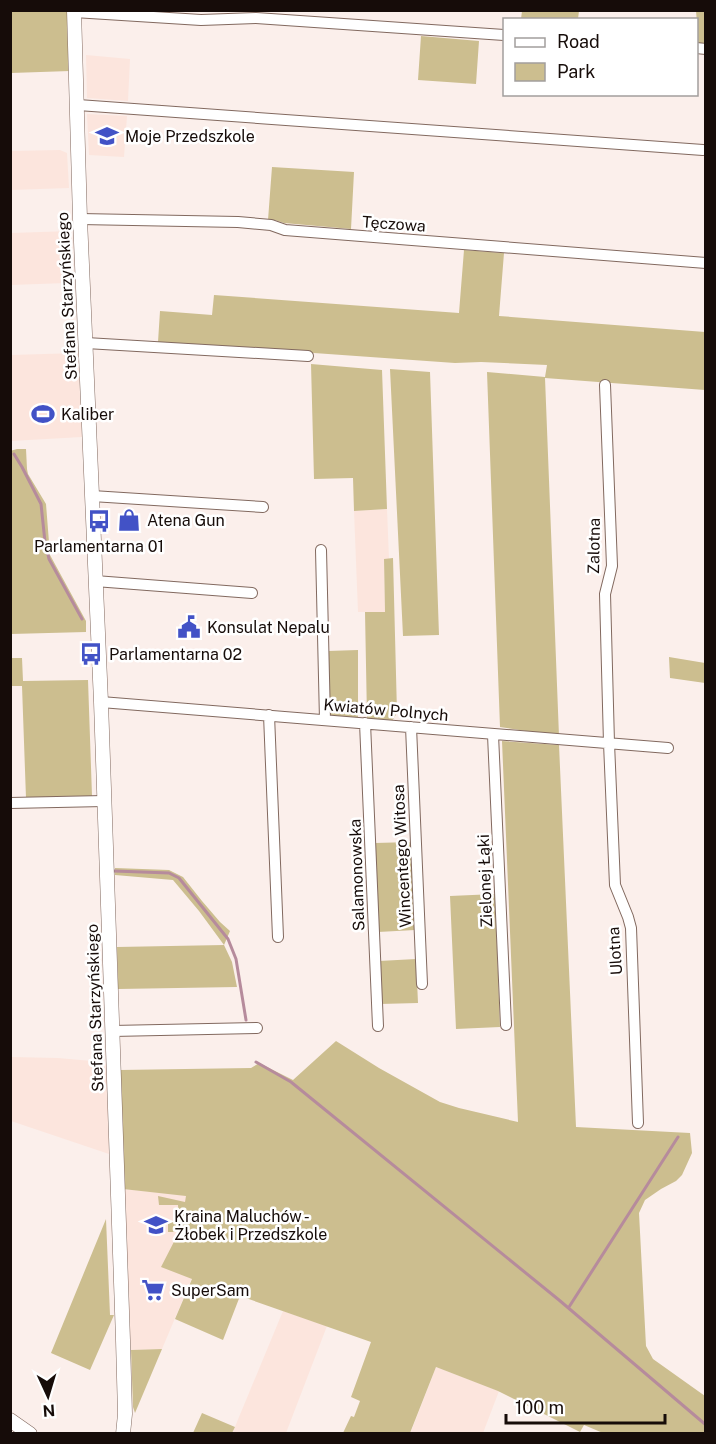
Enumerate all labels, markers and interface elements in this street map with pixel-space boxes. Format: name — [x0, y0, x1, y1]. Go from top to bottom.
legend — [503, 18, 698, 96]
text: Road — [557, 31, 600, 52]
text: Park — [557, 61, 595, 82]
school or university icon: Moje Przedszkole — [94, 123, 120, 149]
place label: Moje Przedszkole — [125, 127, 255, 146]
street label: Stefana Starzyńskiego — [53, 212, 81, 380]
street label: Tęczowa — [362, 212, 426, 236]
sports icon: Kaliber — [30, 401, 56, 427]
place label: Kaliber — [61, 405, 114, 424]
shop icon: Atena Gun — [116, 507, 142, 533]
bus stop icon: Parlamentarna 01 — [86, 508, 112, 534]
place label: Atena Gun — [147, 511, 225, 530]
street label: Zalotna — [584, 518, 604, 574]
place label: Parlamentarna 01 — [34, 537, 164, 556]
public building icon: Konsulat Nepalu — [176, 614, 202, 640]
place label: Konsulat Nepalu — [207, 618, 330, 637]
bus stop icon: Parlamentarna 02 — [78, 641, 104, 667]
place label: Parlamentarna 02 — [109, 645, 242, 664]
street label: Kwiatów Polnych — [323, 695, 449, 725]
street label: Wincentego Witosa — [389, 784, 415, 928]
street label: Salamonowska — [346, 819, 368, 931]
street label: Zielonej Łąki — [474, 834, 496, 928]
street label: Stefana Starzyńskiego — [83, 924, 107, 1092]
street label: Ulotna — [604, 926, 626, 976]
place label: Kraina Maluchów - Żłobek i Przedszkole — [174, 1207, 327, 1244]
school or university icon: Kraina Maluchów - Żłobek i Przedszkole — [143, 1212, 169, 1238]
supermarket icon: SuperSam — [140, 1277, 166, 1303]
place label: SuperSam — [171, 1281, 249, 1300]
north arrow — [18, 1366, 78, 1426]
scale bar — [506, 1387, 665, 1425]
text: 100 m — [515, 1397, 564, 1418]
text: N — [42, 1401, 56, 1420]

